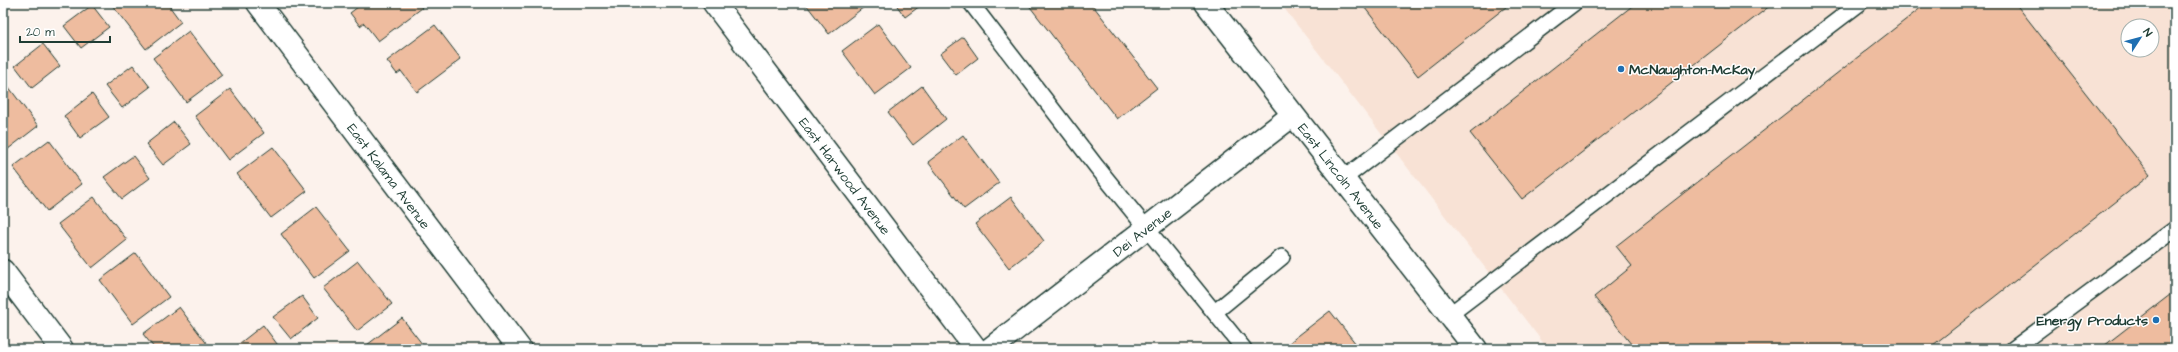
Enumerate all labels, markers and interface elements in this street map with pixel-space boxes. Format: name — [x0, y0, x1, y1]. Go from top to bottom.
scale bar — [20, 18, 110, 44]
north arrow — [2120, 18, 2160, 58]
text: 20 m — [26, 24, 55, 41]
text: N — [2140, 25, 2156, 40]
place label: McNaughton-McKay — [1629, 60, 1756, 81]
marker: McNaughton-McKay — [1616, 64, 1626, 74]
street label: East Harwood Avenue — [793, 114, 895, 240]
street label: East Lincoln Avenue — [1292, 119, 1388, 234]
street label: East Kalama Avenue — [342, 120, 435, 234]
street label: Dei Avenue — [1109, 203, 1177, 262]
place label: Energy Products — [2037, 311, 2148, 332]
marker: Energy Products — [2151, 315, 2161, 325]

